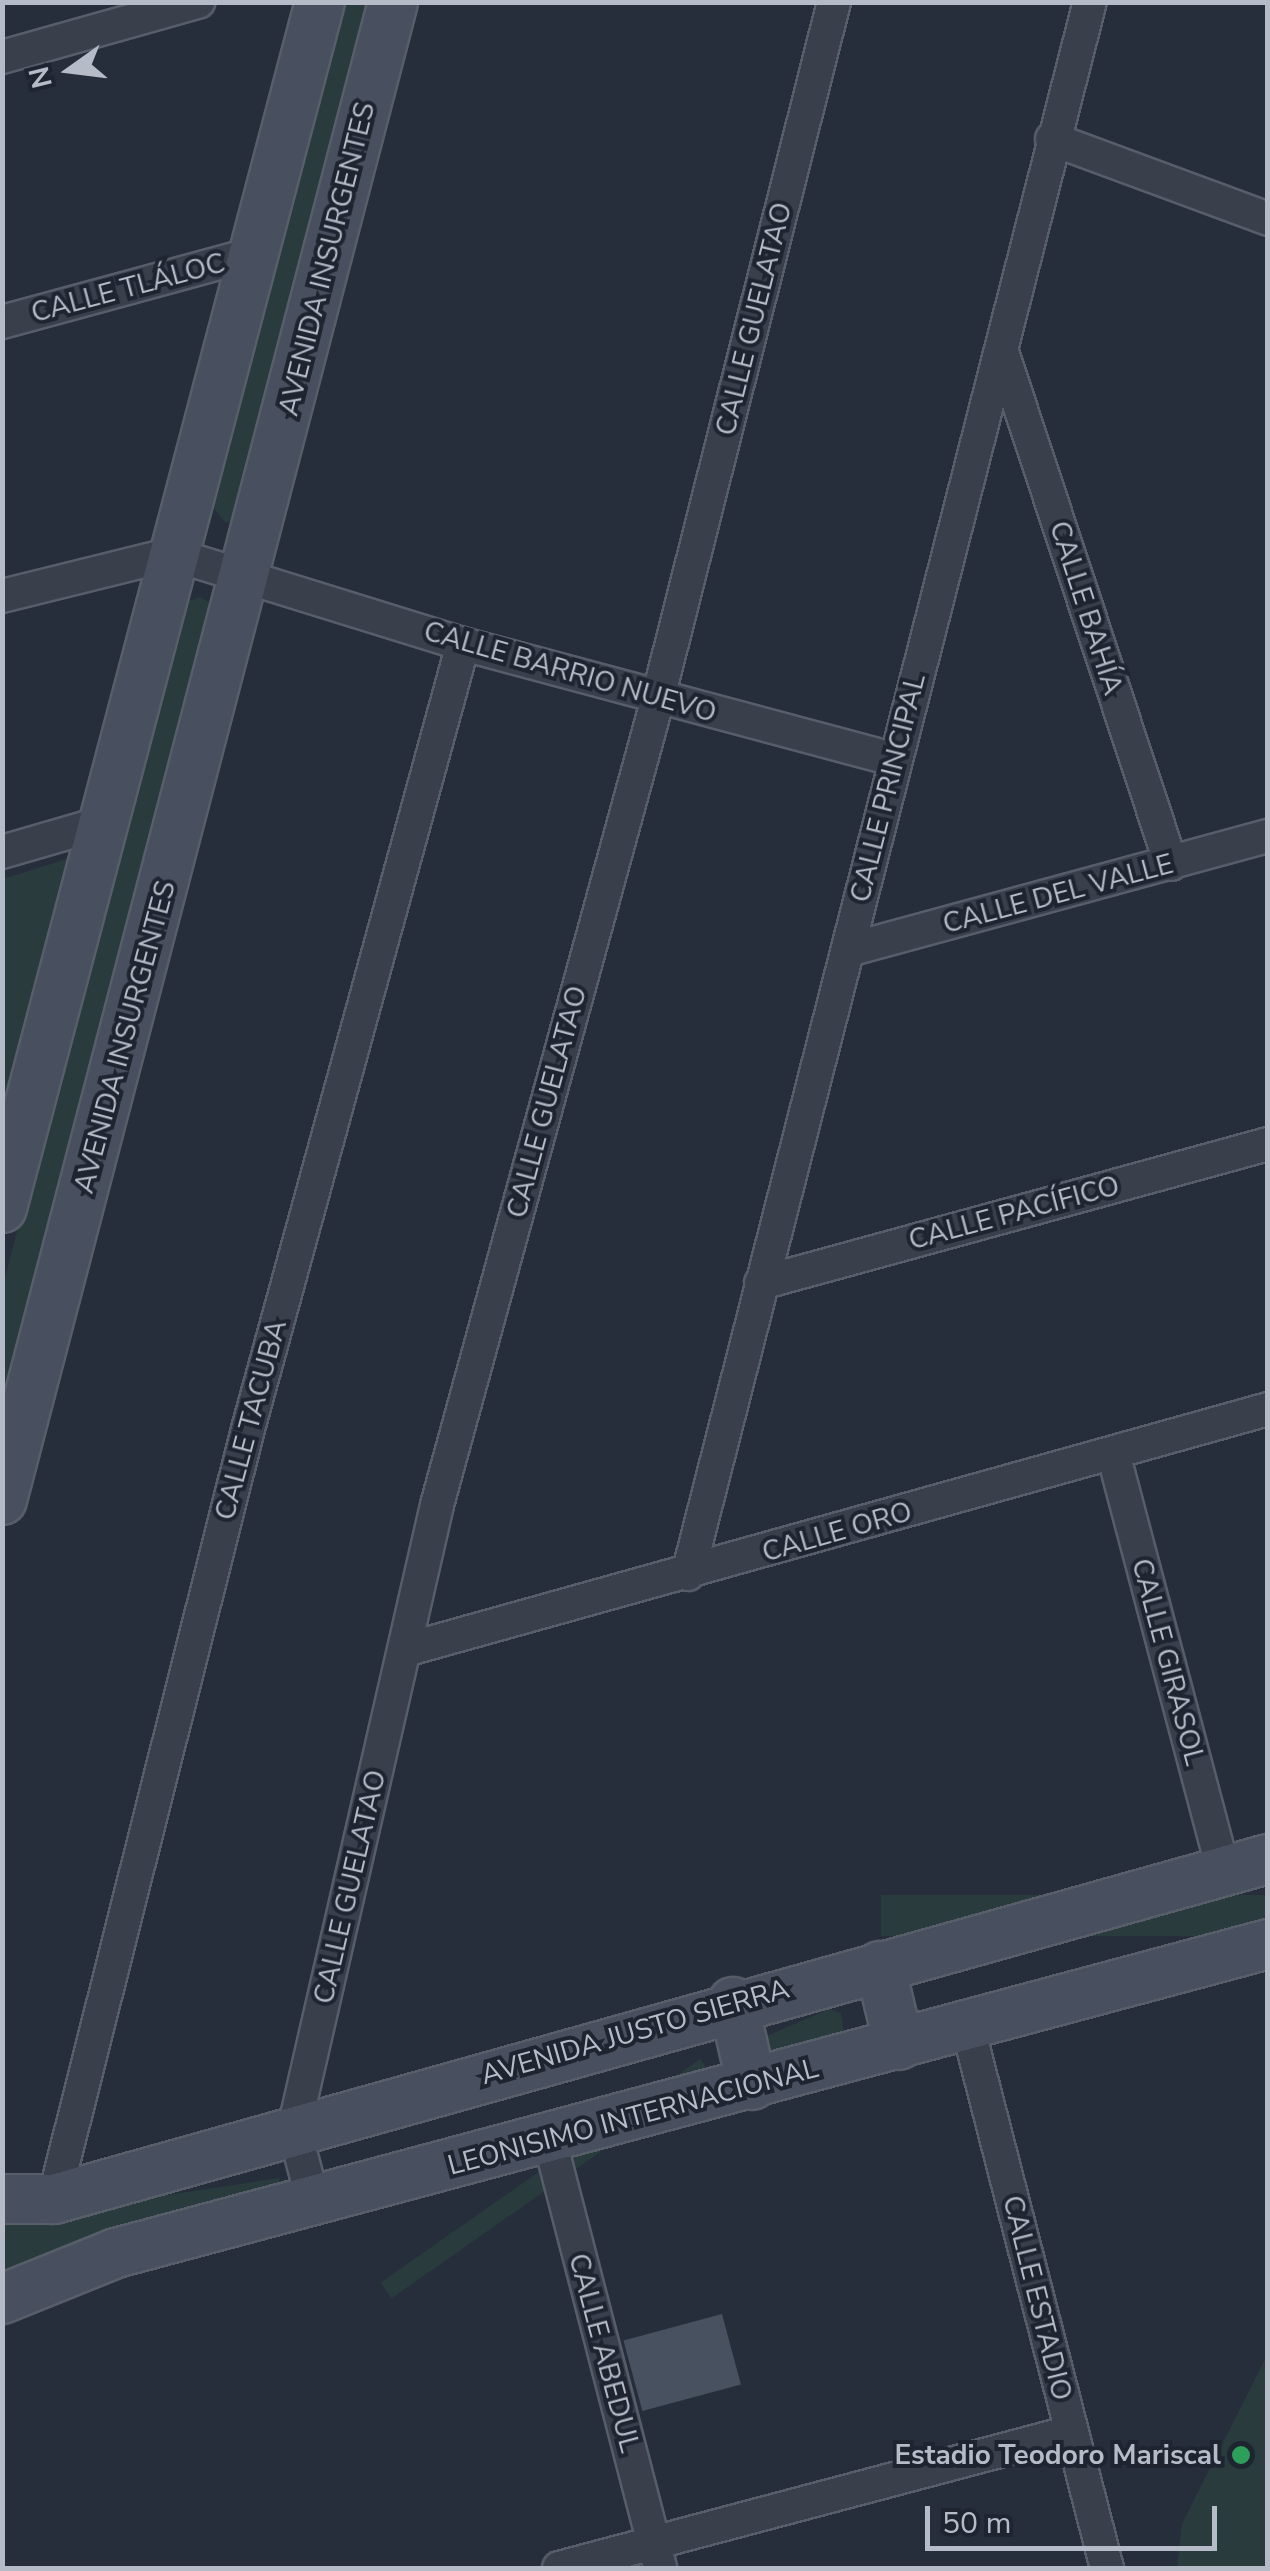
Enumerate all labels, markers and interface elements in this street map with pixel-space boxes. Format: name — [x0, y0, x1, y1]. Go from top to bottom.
north arrow — [20, 20, 120, 120]
text: N — [20, 63, 62, 92]
street label: AVENIDA INSURGENTES — [272, 99, 382, 419]
street label: CALLE GUELATAO — [709, 199, 799, 439]
street label: CALLE TLÁLOC — [27, 246, 229, 330]
street label: CALLE BAHÍA — [1042, 517, 1130, 699]
street label: CALLE BARRIO NUEVO — [420, 614, 720, 730]
street label: CALLE PRINCIPAL — [843, 670, 933, 906]
street label: CALLE DEL VALLE — [939, 847, 1177, 941]
street label: AVENIDA INSURGENTES — [67, 877, 183, 1197]
street label: CALLE GUELATAO — [500, 982, 594, 1222]
street label: CALLE PACÍFICO — [905, 1169, 1123, 1257]
street label: CALLE TACUBA — [208, 1316, 294, 1524]
street label: CALLE ORO — [758, 1495, 916, 1569]
street label: CALLE GIRASOL — [1124, 1555, 1212, 1769]
street label: CALLE GUELATAO — [307, 1767, 393, 2007]
street label: AVENIDA JUSTO SIERRA — [477, 1972, 793, 2092]
street label: LEONISIMO INTERNACIONAL — [444, 2051, 822, 2183]
street label: CALLE ESTADIO — [995, 2192, 1079, 2404]
street label: CALLE ABEDUL — [561, 2250, 647, 2456]
place label: Estadio Teodoro Mariscal — [895, 2438, 1221, 2472]
marker: Estadio Teodoro Mariscal — [1230, 2444, 1252, 2466]
scale bar — [930, 2486, 1222, 2548]
text: 50 m — [942, 2503, 1011, 2544]

